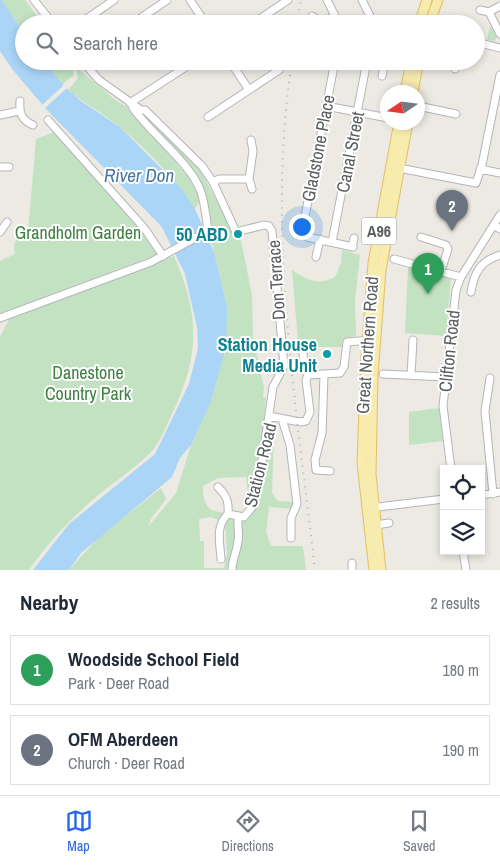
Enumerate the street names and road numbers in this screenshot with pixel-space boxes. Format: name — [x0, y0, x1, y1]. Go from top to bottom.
street label: Gladstone Place — [295, 92, 341, 204]
street label: Canal Street — [330, 109, 370, 195]
road number: A96 — [362, 218, 396, 245]
street label: Don Terrace — [261, 239, 291, 321]
street label: Great Northern Road — [350, 275, 384, 415]
street label: Clifton Road — [432, 309, 466, 393]
street label: Station Road — [237, 420, 283, 510]

